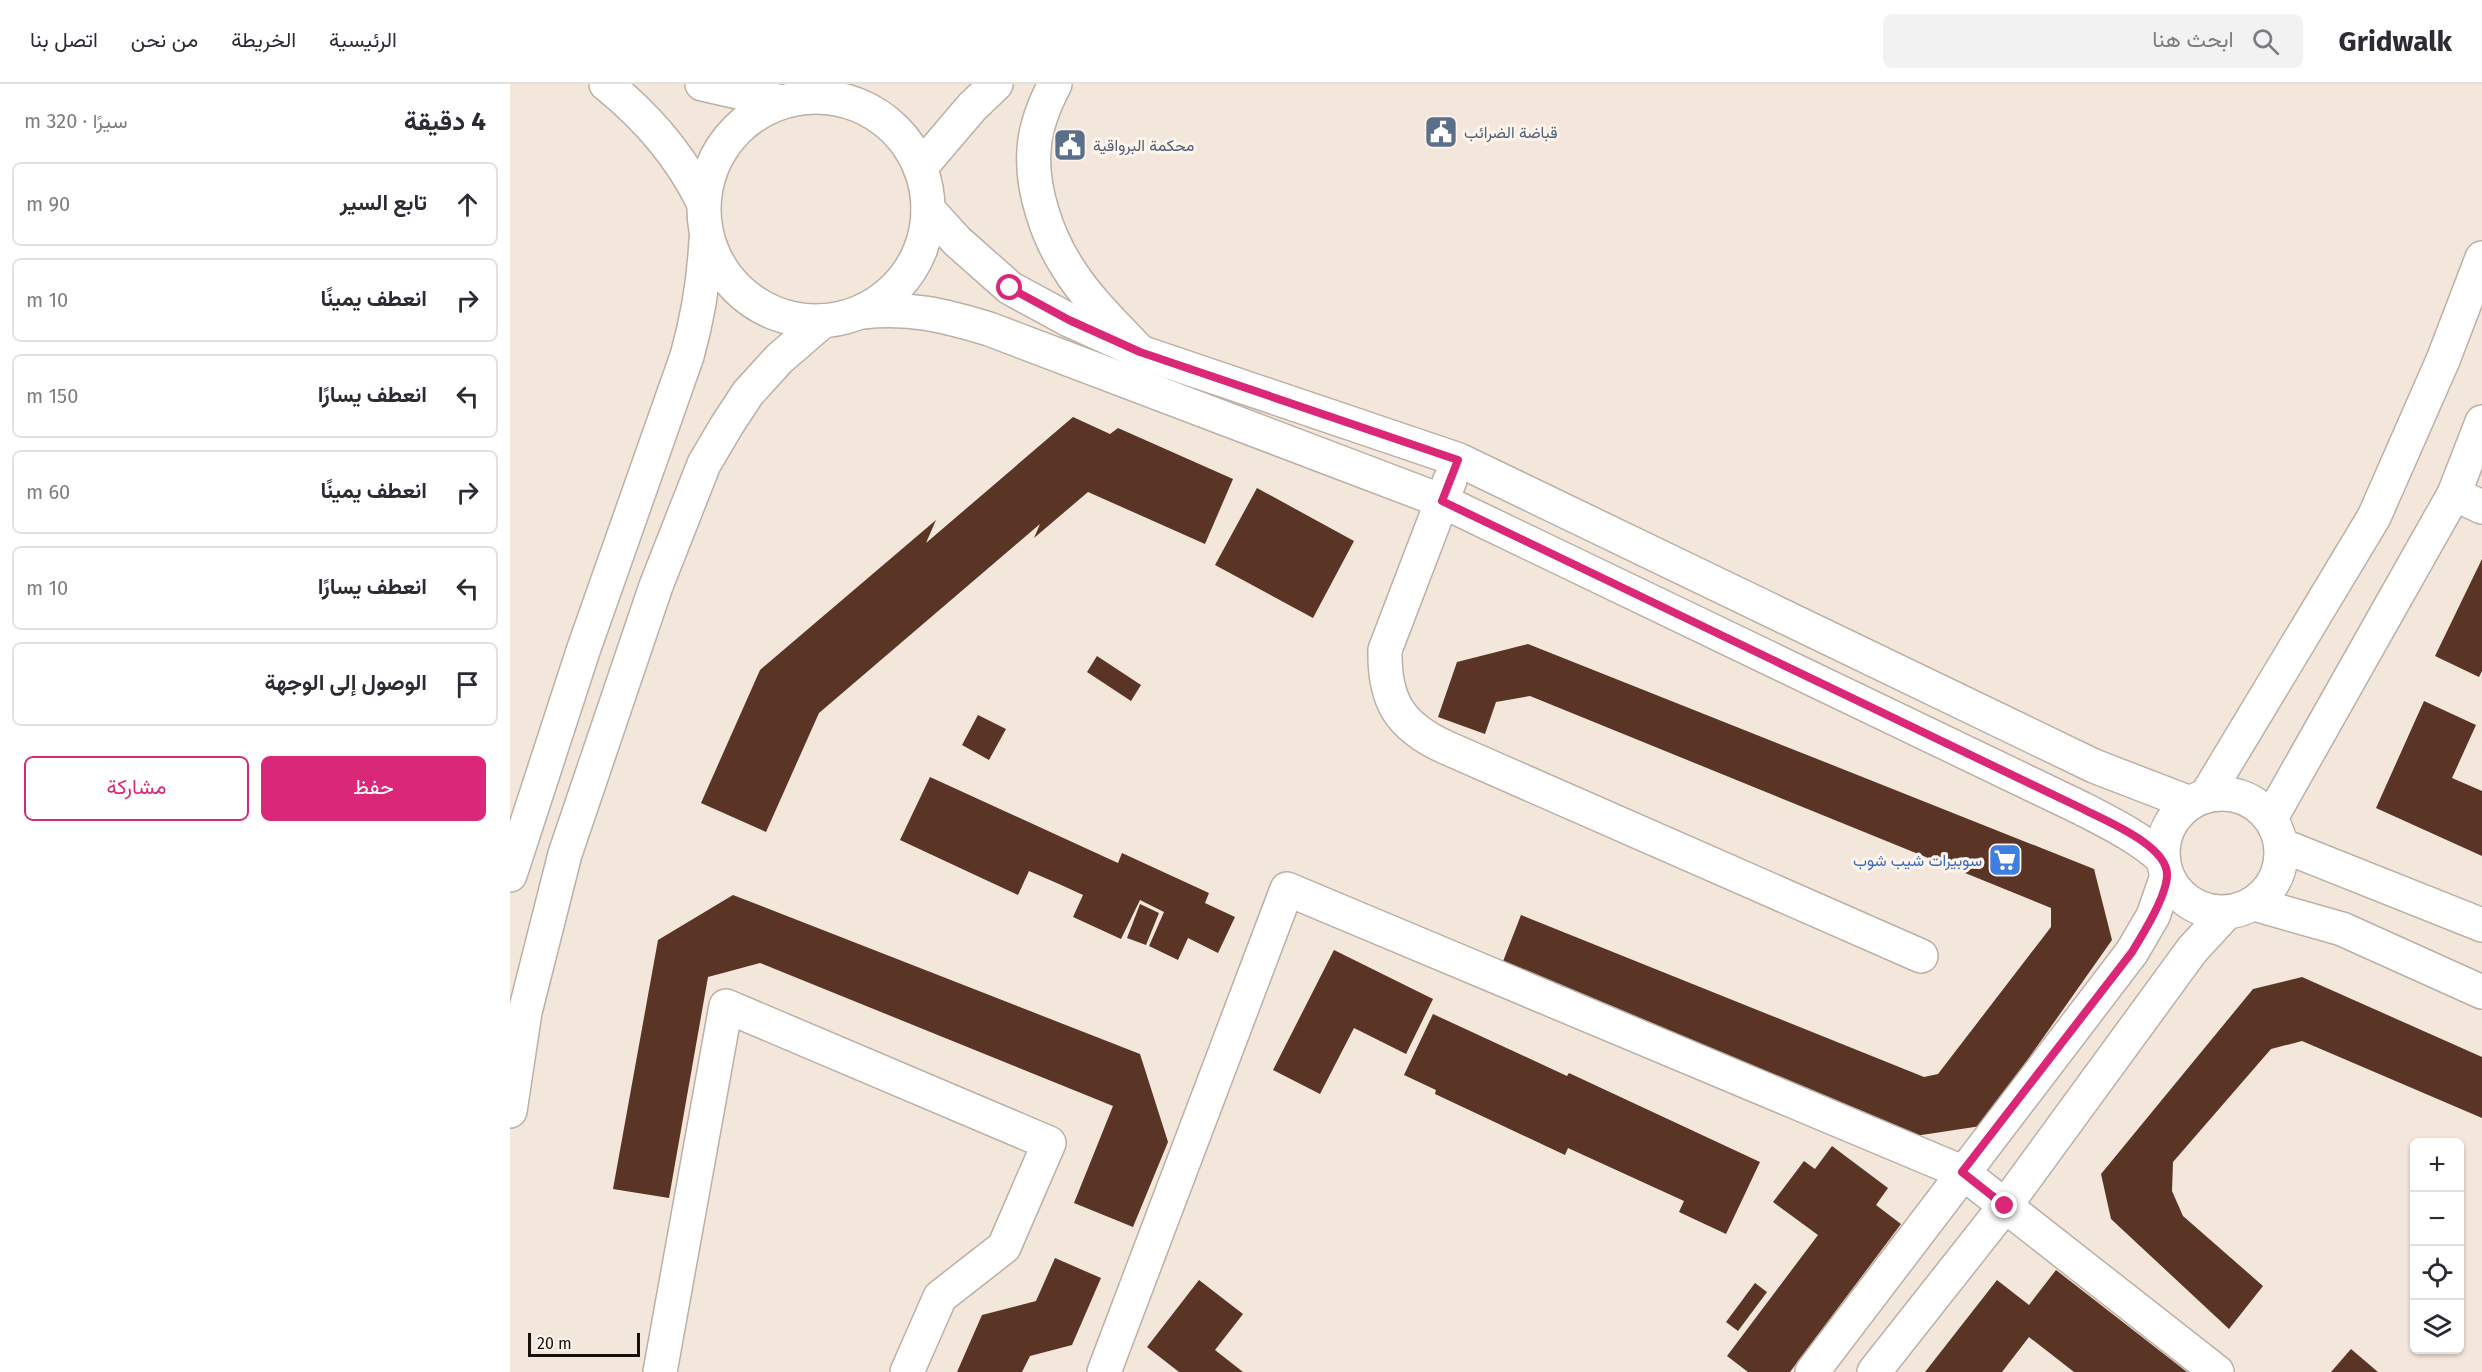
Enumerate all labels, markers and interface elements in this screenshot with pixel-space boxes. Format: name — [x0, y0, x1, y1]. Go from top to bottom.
search box — [1883, 14, 2303, 68]
icon: search — [2249, 25, 2282, 58]
text: Gridwalk — [2339, 25, 2452, 58]
text: ابحث هنا — [2152, 26, 2234, 53]
text: اتصل بنا — [30, 27, 98, 53]
text: من نحن — [131, 27, 198, 53]
text: الخريطة — [231, 27, 296, 53]
text: الرئيسية — [329, 27, 397, 53]
text: 4 دقيقة — [404, 106, 486, 137]
text: سيرًا · 320 m — [24, 109, 127, 133]
public building icon: قباضة الضرائب — [1423, 114, 1459, 150]
place label: قباضة الضرائب — [1464, 123, 1558, 143]
public building icon: محكمة البرواقية — [1052, 127, 1088, 163]
place label: محكمة البرواقية — [1093, 136, 1194, 156]
icon: ahead — [451, 188, 484, 221]
text: تابع السير — [340, 189, 427, 216]
text: 90 m — [26, 192, 70, 216]
route start — [996, 274, 1022, 300]
icon: right — [451, 284, 484, 317]
text: انعطف يمينًا — [320, 285, 427, 312]
text: 10 m — [26, 288, 68, 312]
icon: left — [451, 380, 484, 413]
text: انعطف يسارًا — [318, 381, 427, 408]
text: 150 m — [26, 384, 78, 408]
icon: right — [451, 476, 484, 509]
text: انعطف يمينًا — [320, 477, 427, 504]
text: 60 m — [26, 480, 70, 504]
icon: left — [451, 572, 484, 605]
text: انعطف يسارًا — [318, 573, 427, 600]
text: 10 m — [26, 576, 68, 600]
icon: arrive — [451, 668, 484, 701]
text: الوصول إلى الوجهة — [264, 669, 427, 696]
button: مشاركة — [24, 756, 249, 821]
button: حفظ — [261, 756, 486, 821]
supermarket icon: سوبيرات شيب شوب — [1987, 842, 2023, 878]
place label: سوبيرات شيب شوب — [1853, 851, 1982, 871]
map controls — [2410, 1138, 2464, 1354]
button: + — [2410, 1138, 2464, 1192]
route end — [1991, 1192, 2017, 1218]
button: − — [2410, 1192, 2464, 1246]
button: locate — [2410, 1246, 2464, 1300]
button: layers — [2410, 1300, 2464, 1354]
scale bar — [528, 1330, 640, 1358]
text: 20 m — [537, 1334, 572, 1353]

